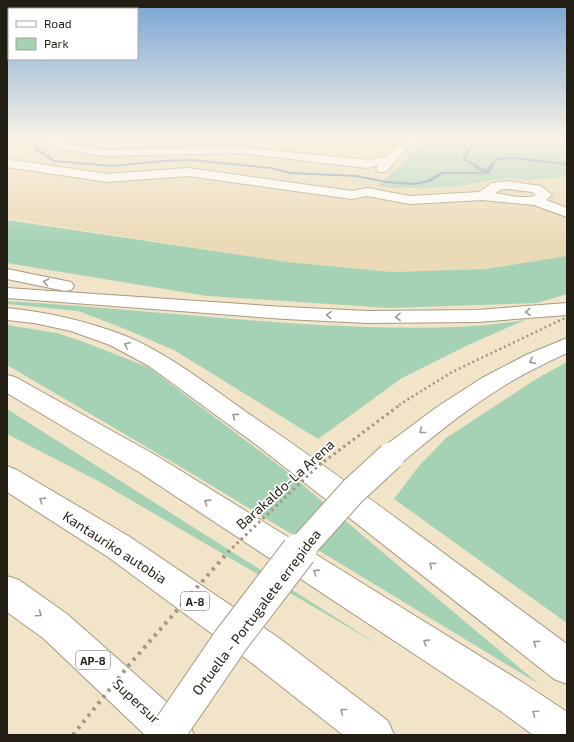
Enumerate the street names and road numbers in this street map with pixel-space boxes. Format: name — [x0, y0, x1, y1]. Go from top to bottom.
street label: Barakaldo-La Arena — [232, 436, 338, 532]
street label: Kantauriko autobia — [60, 507, 170, 587]
street label: Ortuella - Portugalete errepidea — [188, 526, 324, 698]
road number: A-8 — [181, 592, 209, 610]
road number: AP-8 — [76, 651, 110, 669]
street label: Supersur — [110, 675, 164, 727]

